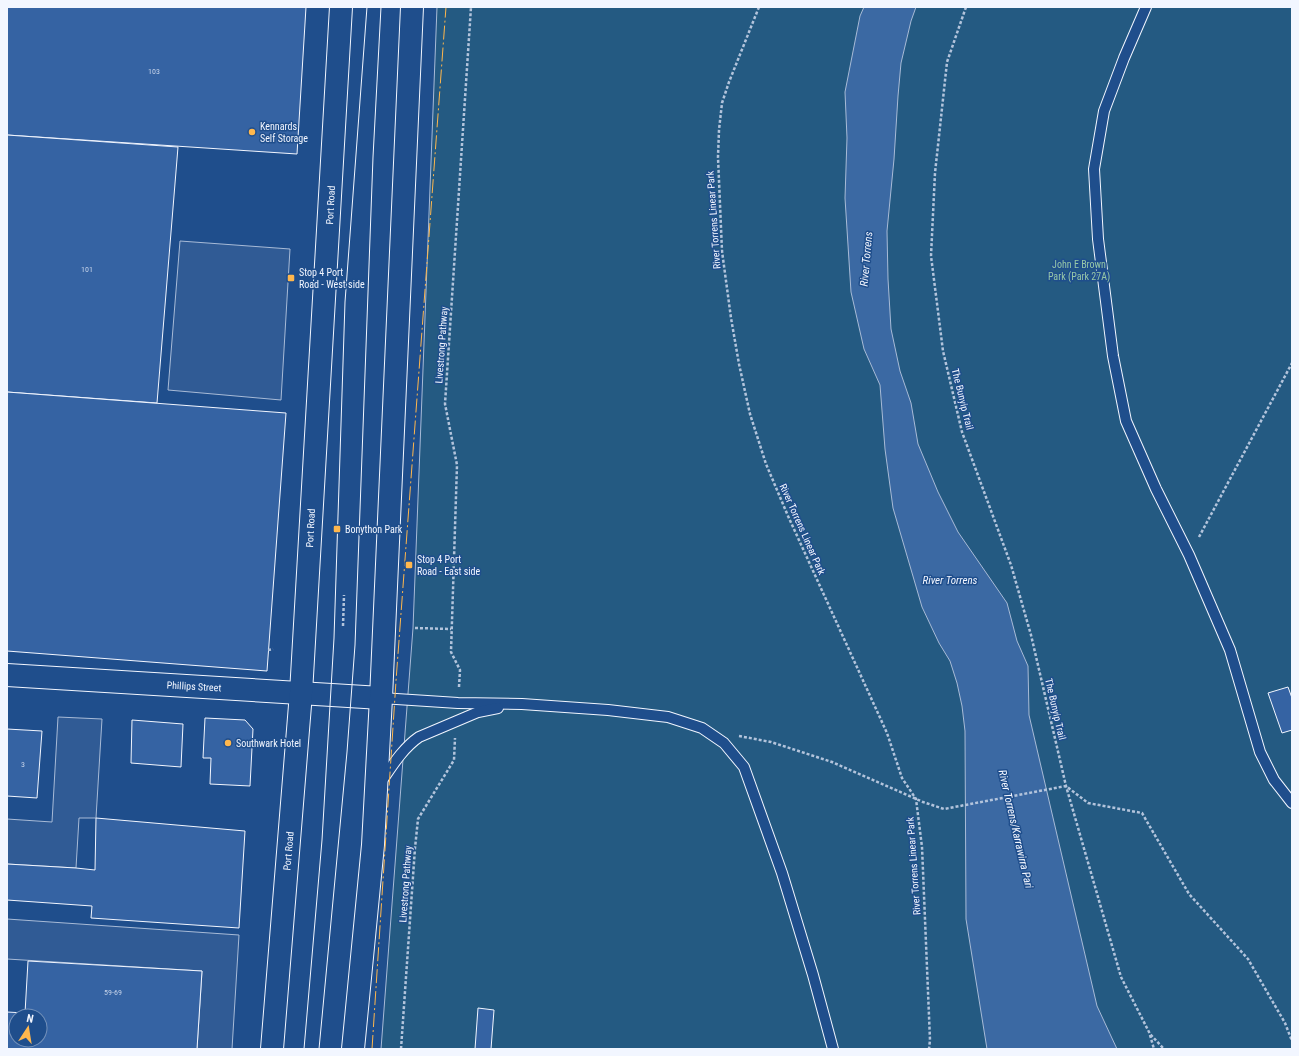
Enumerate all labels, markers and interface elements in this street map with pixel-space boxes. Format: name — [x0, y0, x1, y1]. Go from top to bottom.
house number: 103 — [148, 67, 160, 76]
place label: Kennards Self Storage — [260, 121, 308, 144]
marker: Kennards Self Storage — [247, 127, 257, 137]
street label: River Torrens Linear Park — [705, 170, 722, 269]
street label: Port Road — [324, 185, 337, 225]
water label: River Torrens — [858, 231, 875, 287]
park label: John E Brown Park (Park 27A) — [1048, 259, 1110, 283]
house number: 101 — [81, 265, 93, 274]
place label: Stop 4 Port Road - West side — [299, 267, 365, 290]
marker: Stop 4 Port Road - West side — [286, 273, 296, 283]
street label: Livestrong Pathway — [433, 306, 450, 384]
street label: The Bunyip Trail — [950, 367, 975, 431]
street label: River Torrens Linear Park — [778, 482, 828, 577]
street label: Port Road — [304, 508, 317, 548]
marker: Bonython Park — [332, 524, 342, 534]
place label: Bonython Park — [345, 524, 403, 535]
place label: Stop 4 Port Road - East side — [417, 554, 481, 577]
marker: Stop 4 Port Road - East side — [404, 560, 414, 570]
water label: River Torrens — [923, 574, 978, 587]
street label: The Bunyip Trail — [1043, 677, 1068, 741]
street label: Phillips Street — [166, 680, 222, 693]
marker: Southwark Hotel — [223, 738, 233, 748]
place label: Southwark Hotel — [236, 738, 301, 749]
house number: 3 — [21, 760, 25, 769]
water label: River Torrens/Karrawirra Pari — [996, 769, 1036, 890]
street label: River Torrens Linear Park — [905, 816, 922, 915]
street label: Port Road — [281, 831, 296, 871]
street label: Livestrong Pathway — [397, 845, 414, 923]
house number: 59-69 — [104, 988, 122, 997]
north arrow — [8, 1008, 48, 1048]
text: N — [25, 1012, 35, 1026]

